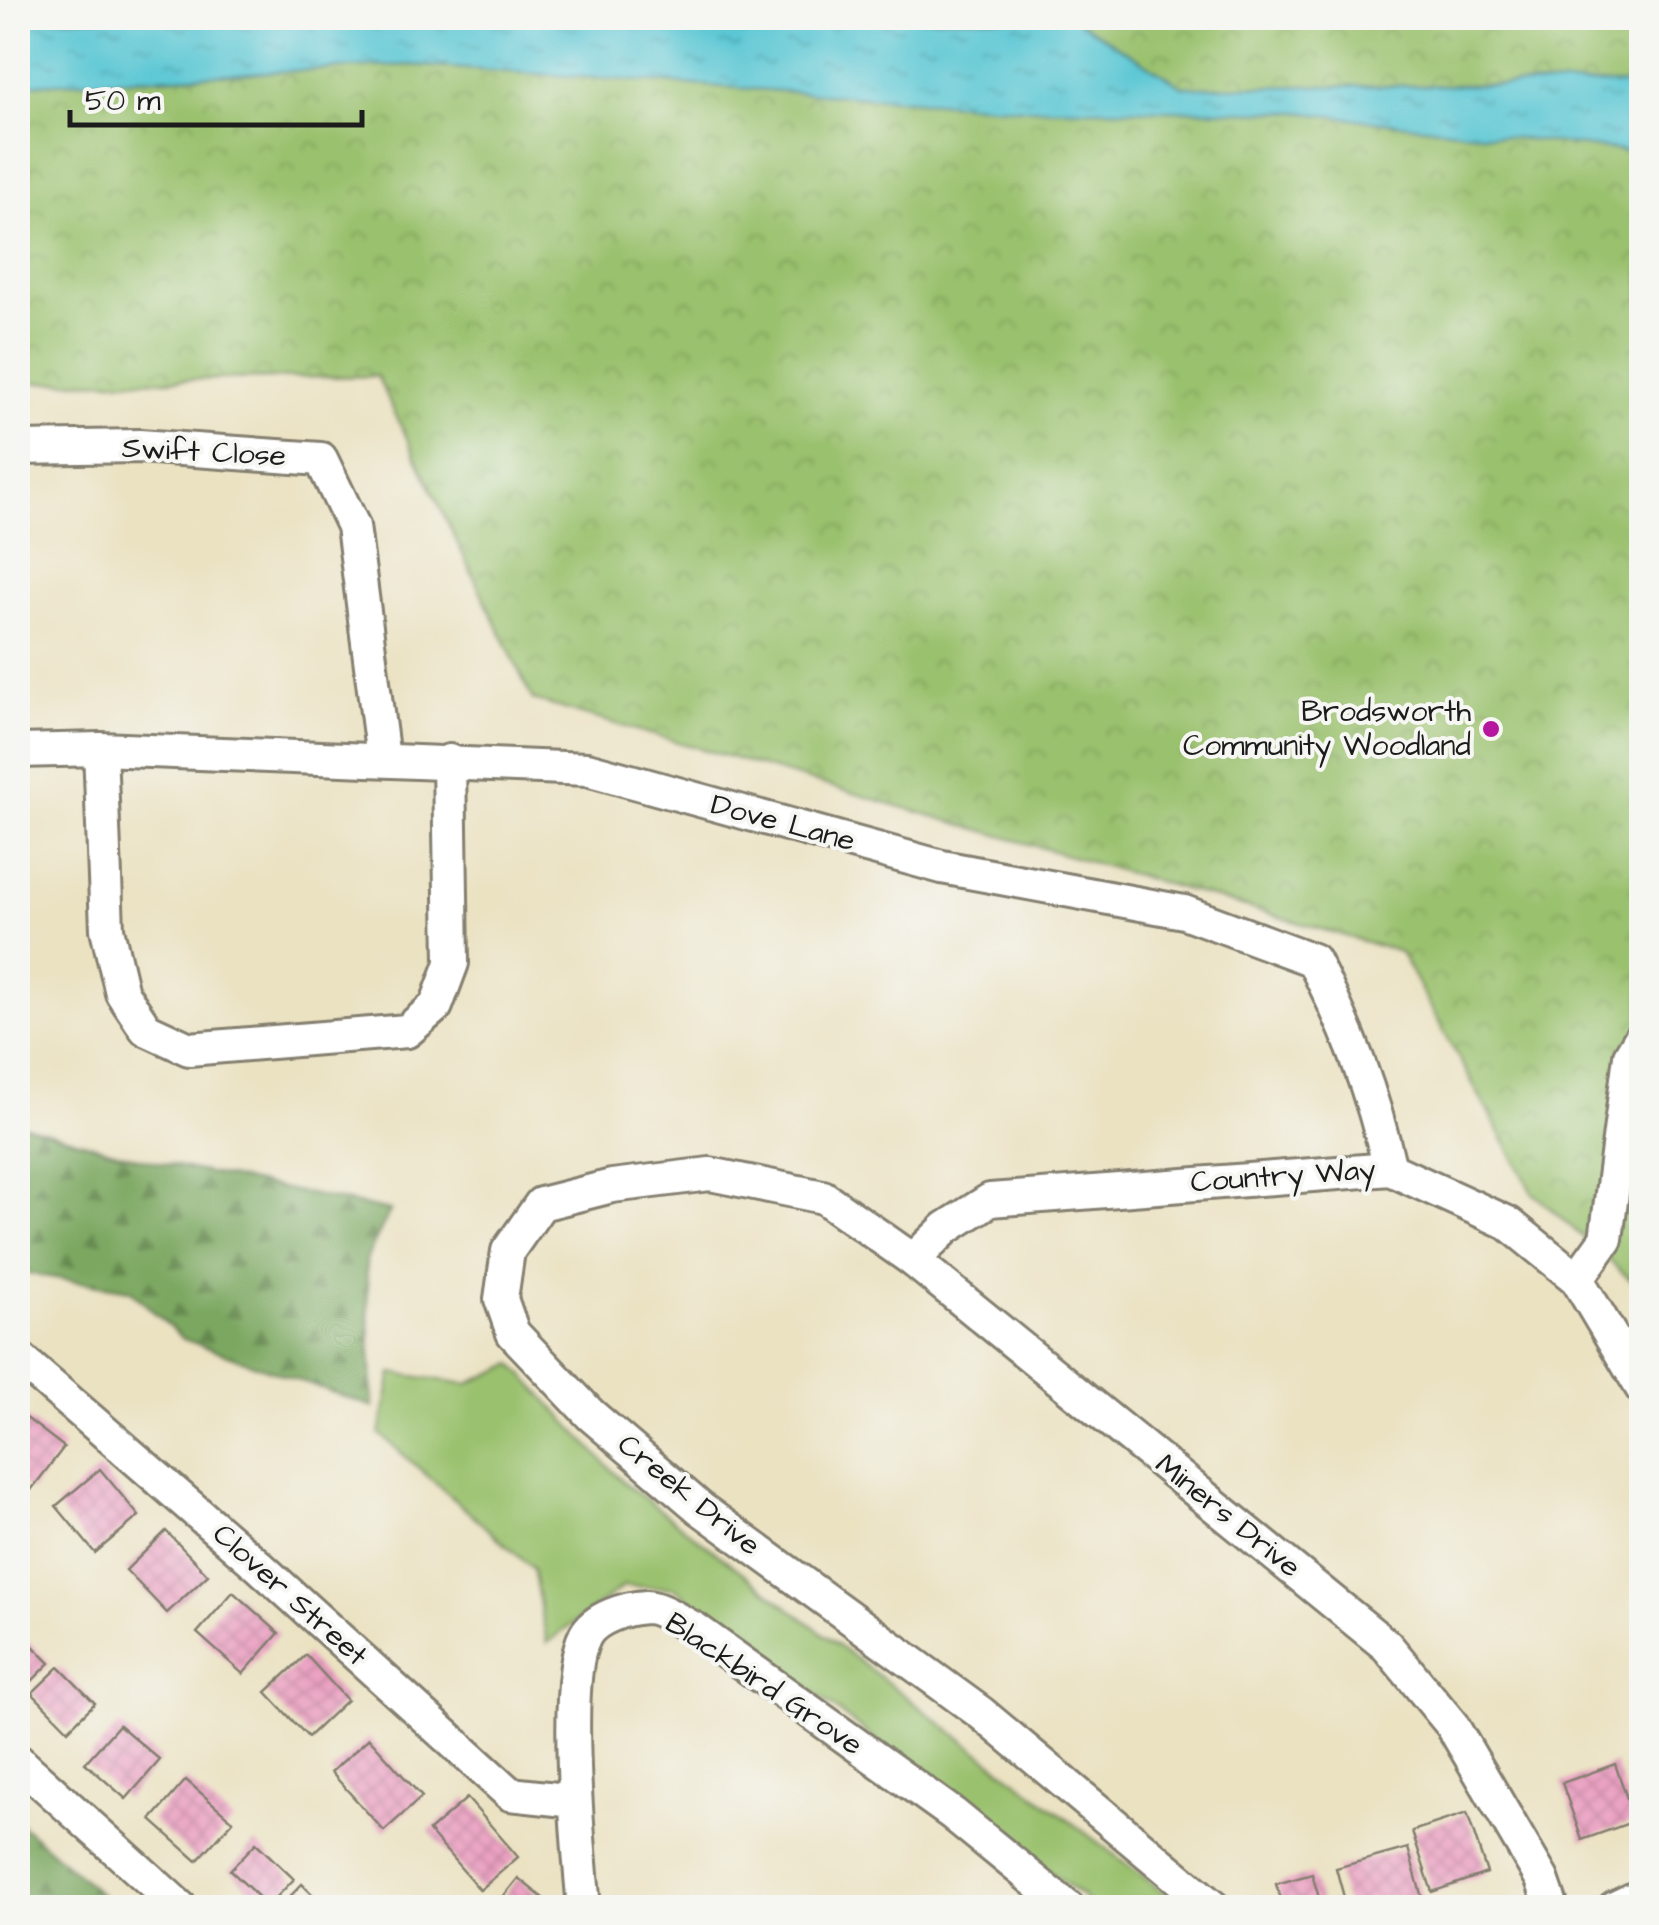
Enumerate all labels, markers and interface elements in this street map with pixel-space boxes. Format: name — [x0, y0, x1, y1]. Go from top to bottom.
scale bar — [70, 65, 362, 127]
text: 50 m — [85, 80, 161, 122]
street label: Swift Close — [121, 427, 287, 477]
place label: Brodsworth Community Woodland — [1183, 691, 1471, 768]
marker: Brodsworth Community Woodland — [1480, 718, 1502, 740]
street label: Dove Lane — [706, 784, 860, 862]
street label: Country Way — [1189, 1149, 1377, 1204]
street label: Creek Drive — [609, 1424, 769, 1566]
street label: Miners Drive — [1146, 1444, 1310, 1588]
street label: Clover Street — [203, 1514, 377, 1676]
street label: Blackbird Grove — [657, 1602, 871, 1766]

